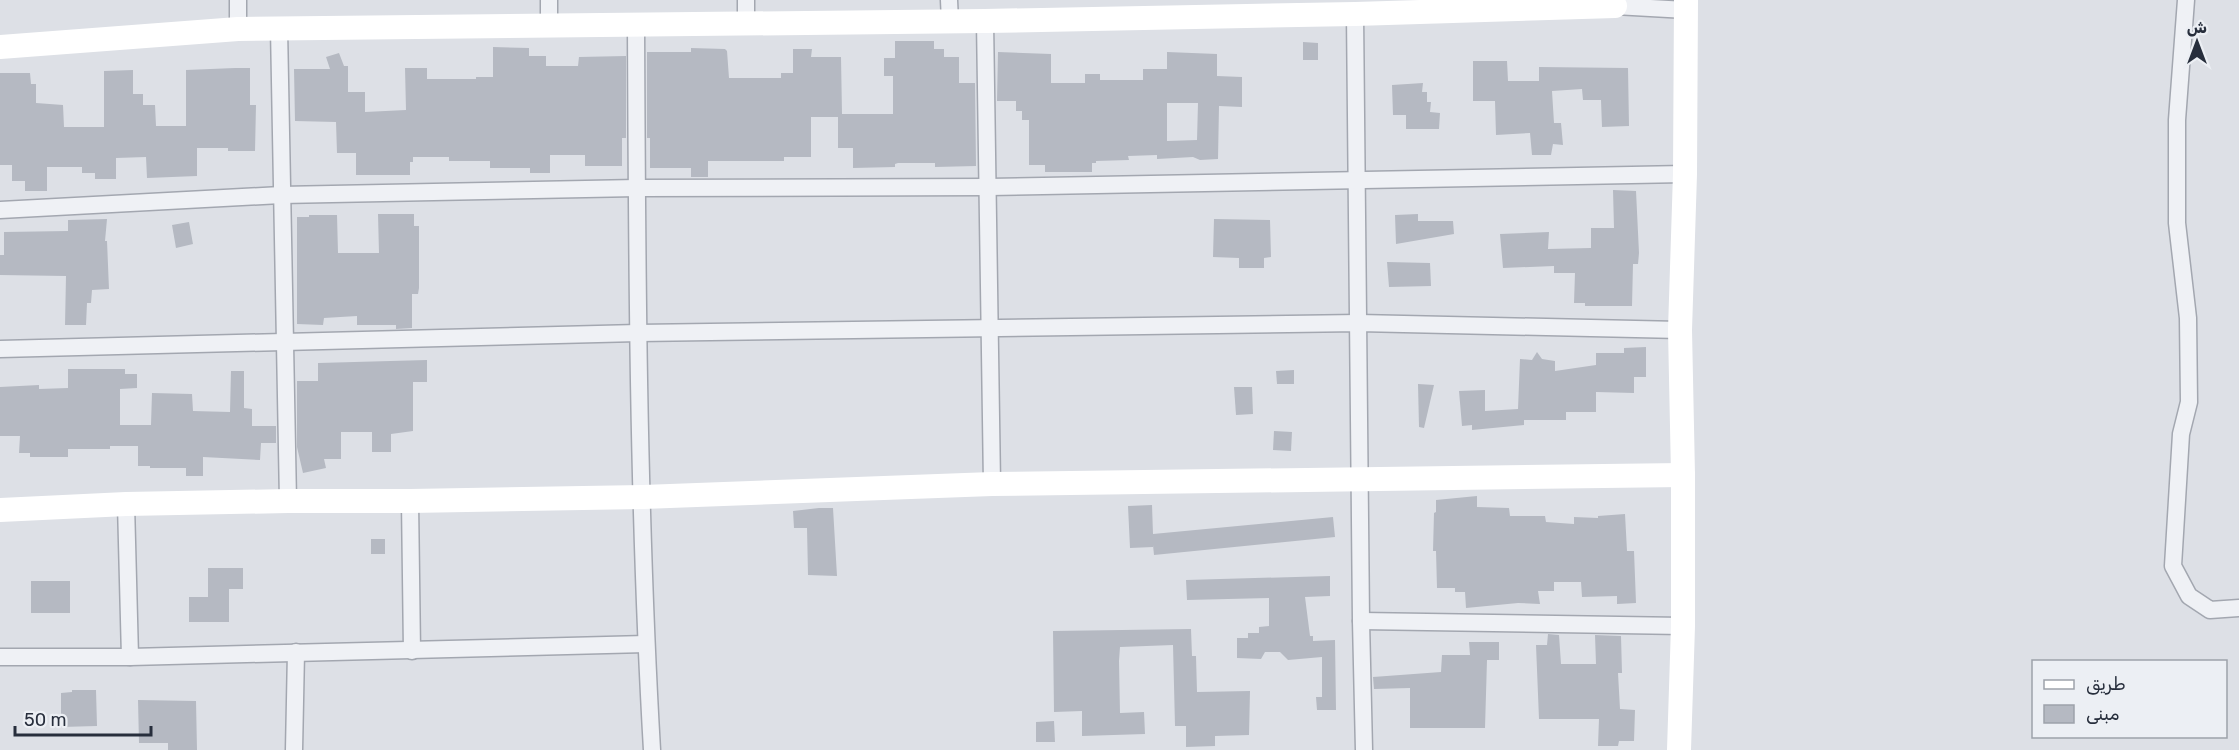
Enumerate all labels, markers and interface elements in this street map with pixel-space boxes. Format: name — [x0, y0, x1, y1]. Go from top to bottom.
north arrow — [2167, 12, 2227, 72]
text: ش — [2187, 18, 2207, 37]
legend — [2032, 660, 2227, 738]
text: طريق — [2086, 673, 2126, 695]
scale bar — [15, 699, 152, 737]
text: مبنى — [2086, 703, 2120, 725]
text: 50 m — [24, 709, 67, 731]

